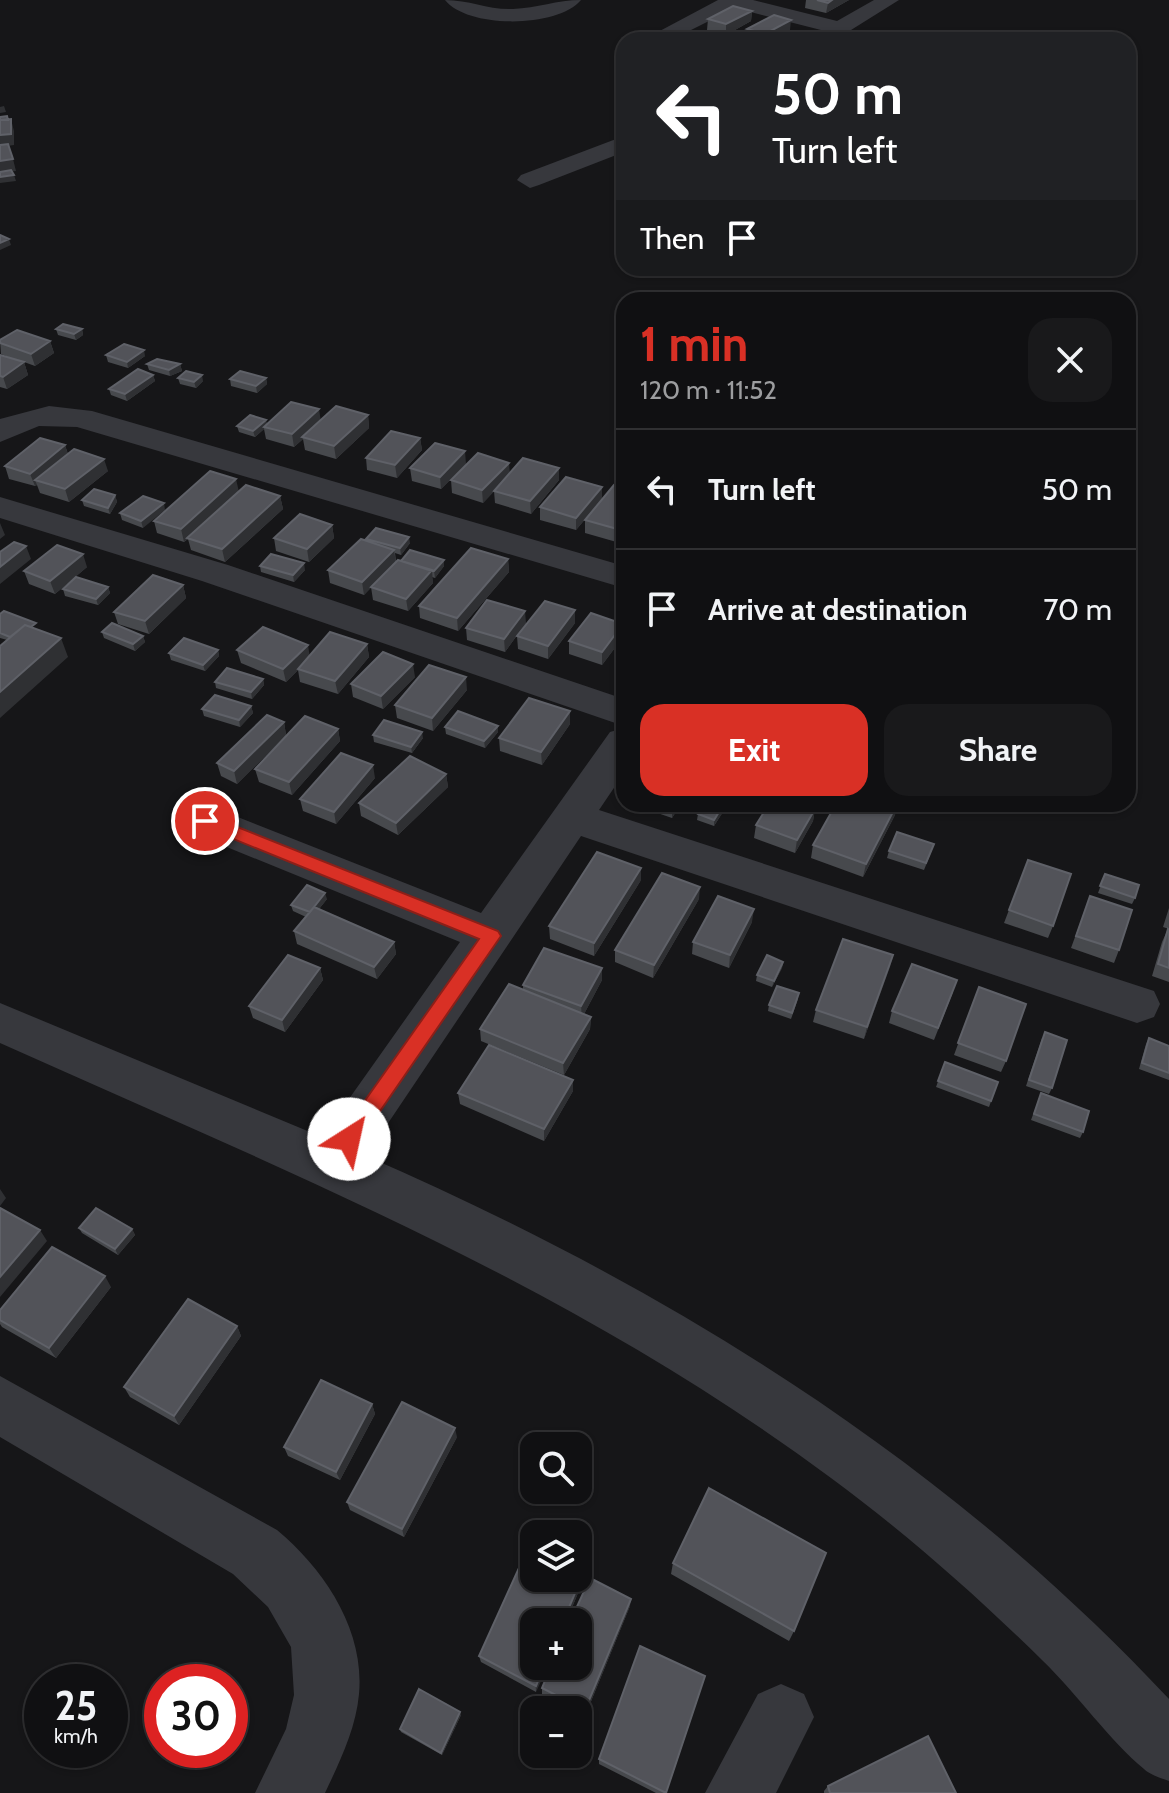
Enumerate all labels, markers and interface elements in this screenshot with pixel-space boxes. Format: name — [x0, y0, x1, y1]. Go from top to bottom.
text: 50 m — [772, 60, 903, 128]
icon: left — [640, 64, 744, 168]
text: Turn left — [772, 128, 897, 172]
icon: arrive — [720, 216, 764, 260]
text: Then — [640, 220, 704, 257]
text: 1 min — [640, 315, 748, 373]
button: close — [1028, 318, 1112, 402]
text: 120 m · 11:52 — [640, 374, 777, 406]
icon: left — [640, 467, 684, 511]
text: Turn left — [708, 471, 816, 508]
text: 50 m — [1042, 471, 1112, 508]
icon: arrive — [640, 587, 684, 631]
text: Arrive at destination — [708, 591, 968, 628]
text: 70 m — [1043, 591, 1112, 628]
button: Exit — [640, 704, 868, 796]
button: Share — [884, 704, 1112, 796]
pin — [171, 787, 239, 855]
icon: arrive — [183, 799, 227, 843]
position arrow — [307, 1097, 391, 1181]
map controls — [520, 1432, 592, 1768]
button: search — [520, 1432, 592, 1504]
button: layers — [520, 1520, 592, 1592]
button: + — [520, 1608, 592, 1680]
speed limit sign: 30 — [144, 1664, 248, 1768]
text: 25 — [55, 1681, 97, 1730]
button: − — [520, 1696, 592, 1768]
text: km/h — [54, 1724, 98, 1748]

